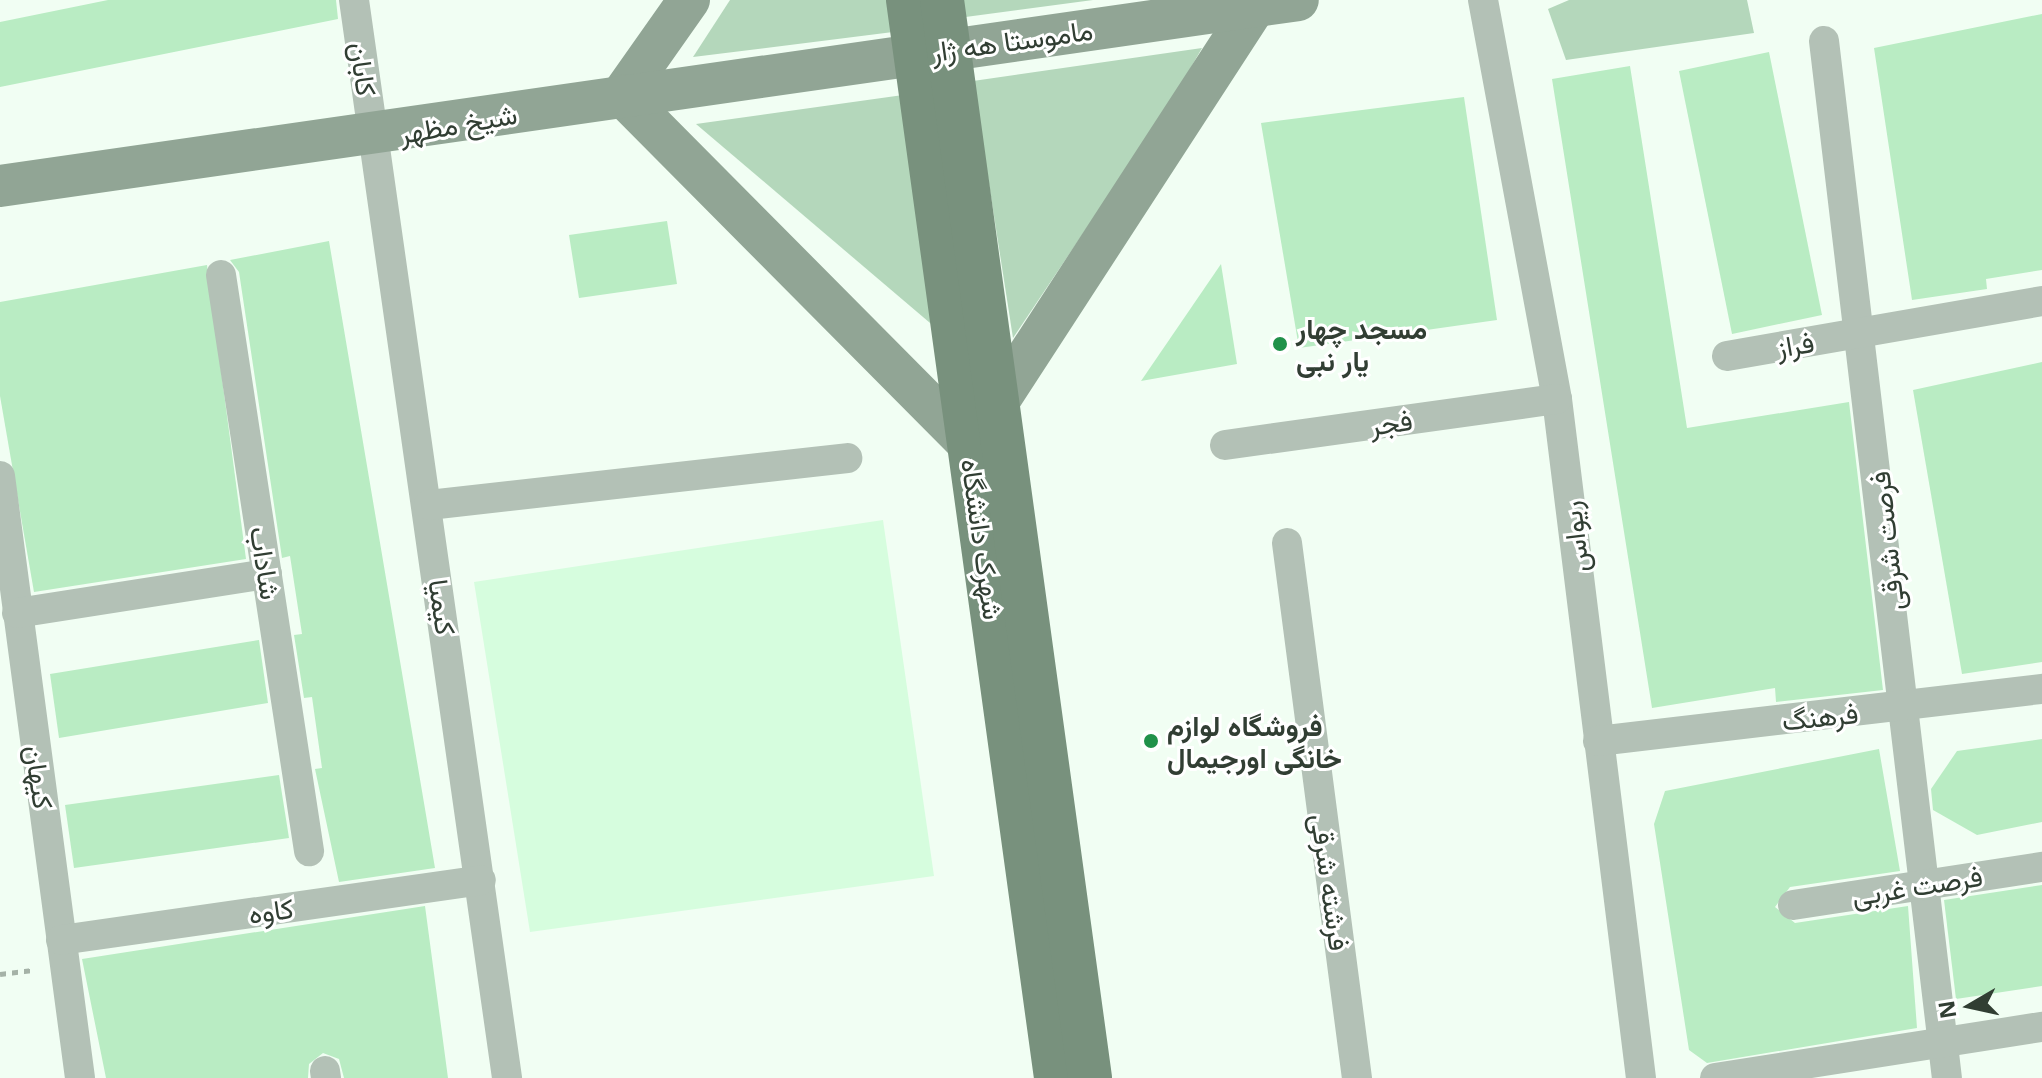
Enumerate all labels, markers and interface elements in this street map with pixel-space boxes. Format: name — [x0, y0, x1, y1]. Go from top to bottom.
street label: ماموستا هه ژار — [929, 12, 1095, 68]
street label: کابان — [344, 40, 384, 98]
street label: شیخ مظهر — [397, 96, 519, 150]
place label: مسجد چهار یار نبی — [1296, 311, 1427, 377]
street label: فراز — [1773, 324, 1817, 364]
marker: مسجد چهار یار نبی — [1271, 335, 1289, 353]
street label: فجر — [1368, 402, 1414, 442]
street label: شهرک دانشگاه — [955, 456, 1011, 622]
street label: فرصت شرقی — [1862, 470, 1910, 612]
street label: ریواس — [1553, 499, 1595, 575]
street label: شاداب — [244, 524, 288, 602]
street label: کیمیا — [422, 577, 464, 637]
street label: فرهنگ — [1780, 695, 1860, 737]
place label: فروشگاه لوازم خانگی اورجیمال — [1167, 708, 1342, 774]
marker: فروشگاه لوازم خانگی اورجیمال — [1142, 732, 1160, 750]
street label: کیهان — [19, 743, 61, 811]
street label: فرشته شرقی — [1305, 811, 1357, 953]
street label: فرصت غربی — [1849, 858, 1985, 912]
street label: کاوه — [246, 890, 296, 930]
north arrow — [1930, 966, 2010, 1046]
text: N — [1930, 999, 1963, 1021]

